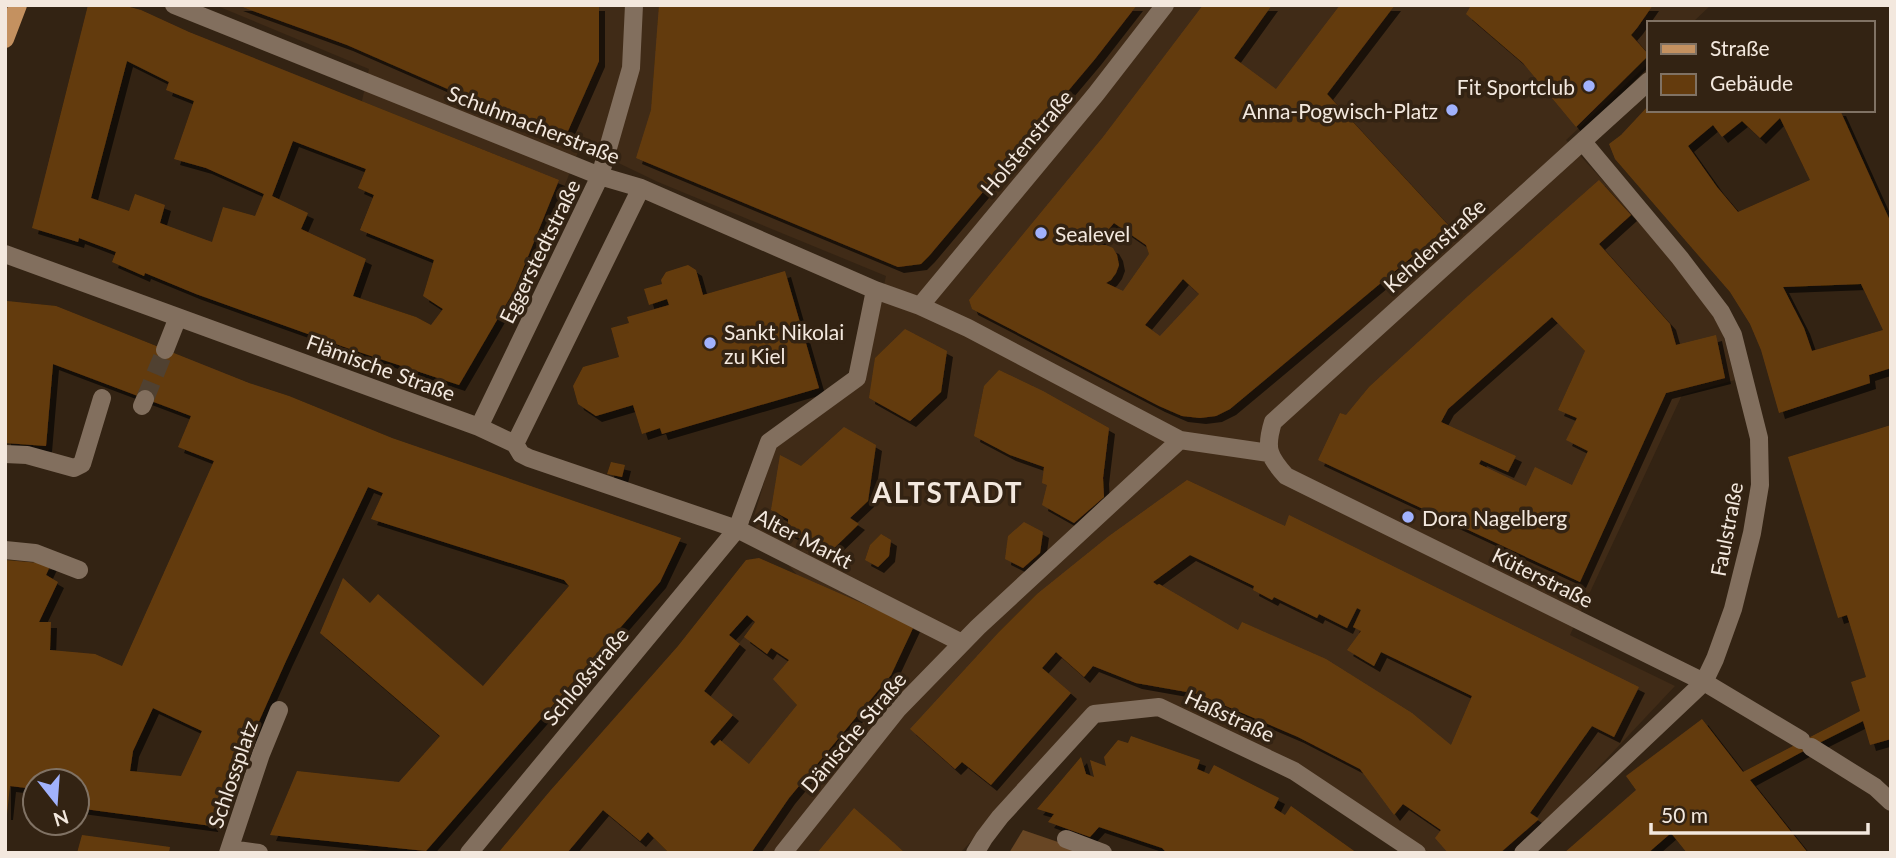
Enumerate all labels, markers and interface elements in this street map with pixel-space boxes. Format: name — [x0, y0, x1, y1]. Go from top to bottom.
legend — [1647, 21, 1875, 112]
text: Straße — [1710, 35, 1770, 60]
text: Gebäude — [1710, 70, 1793, 95]
place label: Fit Sportclub — [1457, 74, 1575, 99]
marker: Fit Sportclub — [1581, 78, 1597, 94]
street label: Schuhmacherstraße — [444, 80, 624, 168]
street label: Holstenstraße — [975, 84, 1077, 200]
place label: Anna-Pogwisch-Platz — [1242, 98, 1438, 123]
marker: Anna-Pogwisch-Platz — [1444, 102, 1460, 118]
street label: Eggerstedtstraße — [493, 175, 585, 327]
street label: Kehdenstraße — [1378, 193, 1490, 297]
place label: Sealevel — [1055, 221, 1130, 246]
marker: Sealevel — [1033, 225, 1049, 241]
place label: Sankt Nikolai zu Kiel — [724, 319, 844, 368]
street label: Flämische Straße — [303, 329, 459, 405]
marker: Sankt Nikolai zu Kiel — [702, 335, 718, 351]
district label: ALTSTADT — [871, 475, 1024, 509]
street label: Faulstraße — [1705, 480, 1747, 578]
street label: Alter Markt — [751, 503, 857, 573]
place label: Dora Nagelberg — [1422, 505, 1567, 530]
marker: Dora Nagelberg — [1400, 509, 1416, 525]
street label: Küterstraße — [1489, 542, 1597, 612]
street label: Schloßstraße — [537, 622, 633, 730]
street label: Dänische Straße — [795, 667, 911, 797]
street label: Haßstraße — [1181, 683, 1279, 747]
street label: Schlossplatz — [202, 717, 262, 831]
north arrow — [21, 767, 91, 837]
scale bar — [1651, 792, 1868, 836]
text: 50 m — [1661, 802, 1708, 827]
text: N — [51, 806, 71, 832]

